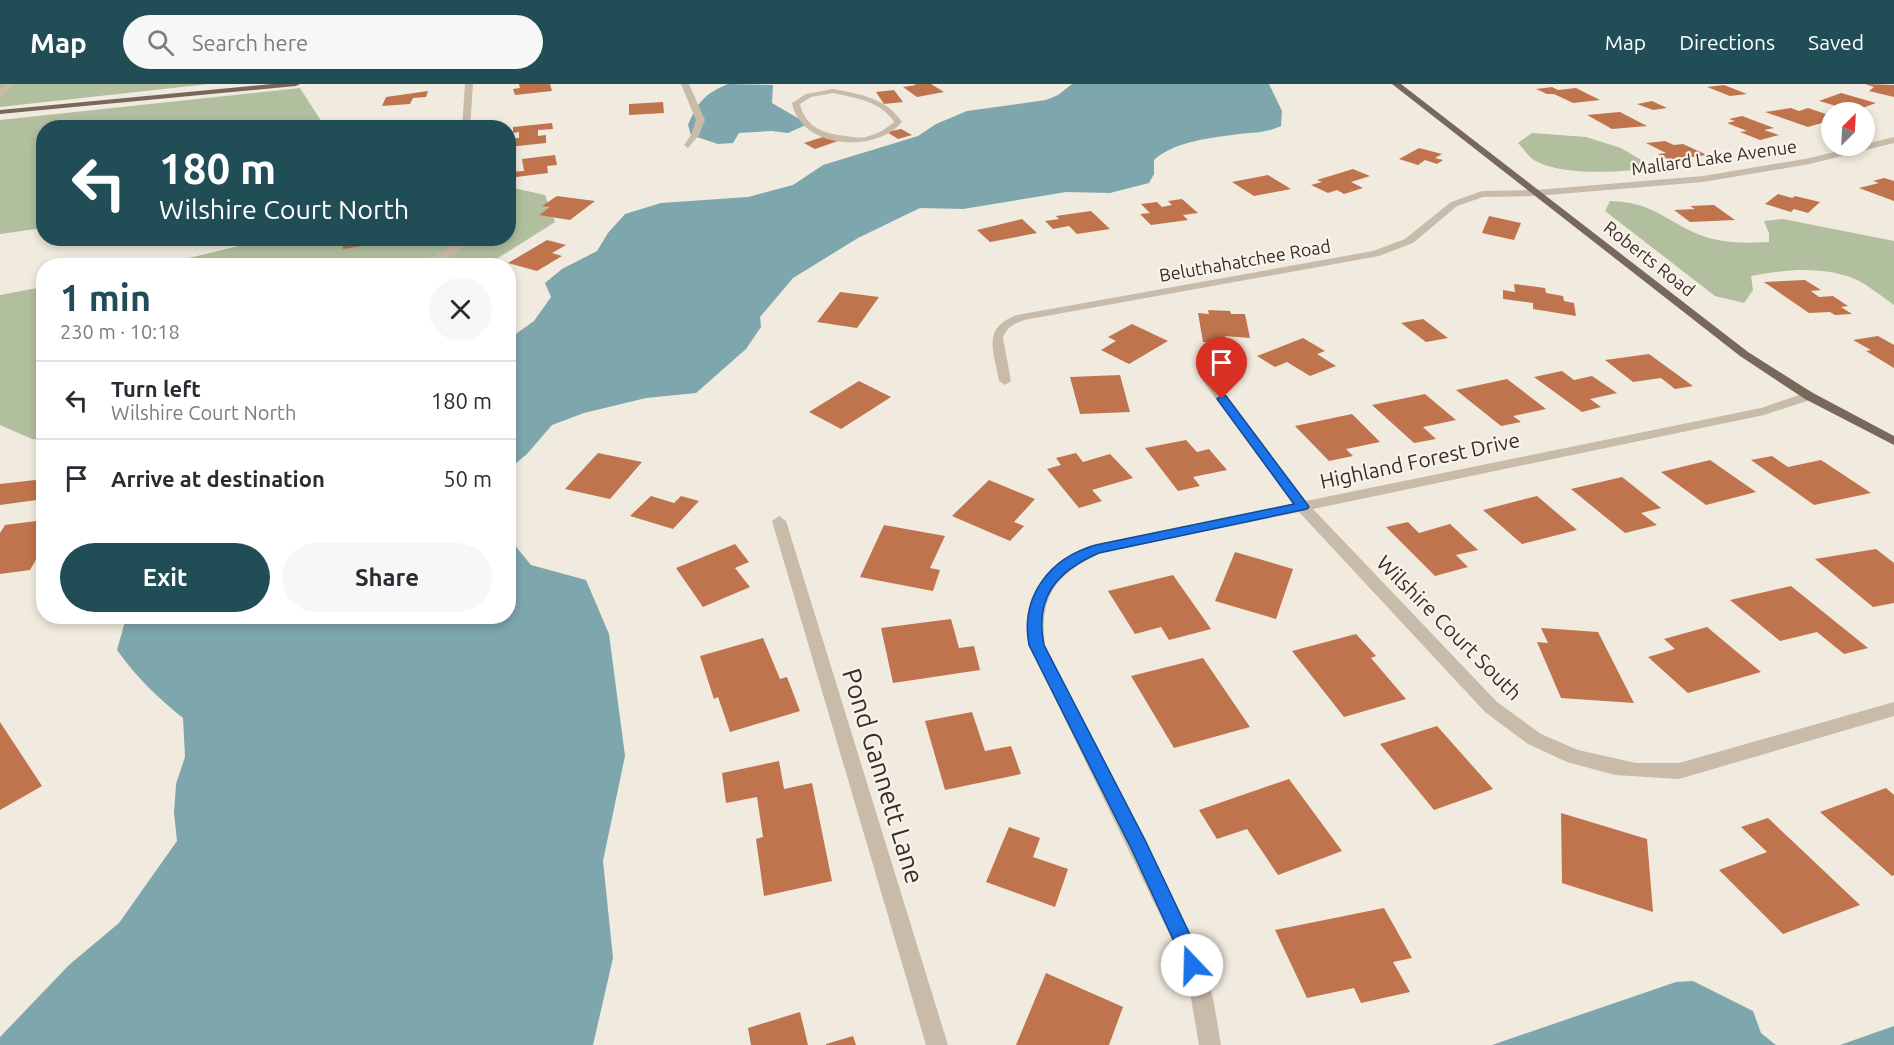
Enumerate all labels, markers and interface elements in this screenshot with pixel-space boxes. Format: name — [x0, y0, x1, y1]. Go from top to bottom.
search box — [123, 15, 543, 69]
icon: search — [144, 26, 177, 59]
text: Map — [30, 27, 87, 58]
text: Search here — [192, 30, 308, 55]
text: Map — [1605, 30, 1646, 54]
text: Directions — [1679, 30, 1775, 54]
text: Saved — [1808, 30, 1864, 54]
north arrow — [1821, 102, 1875, 156]
map controls — [1821, 102, 1875, 156]
street label: Mallard Lake Avenue — [1630, 135, 1798, 179]
icon: left — [60, 144, 138, 222]
text: 180 m — [159, 145, 276, 192]
text: Wilshire Court North — [159, 194, 409, 224]
street label: Roberts Road — [1600, 217, 1699, 300]
street label: Beluthahatchee Road — [1158, 235, 1332, 285]
text: 1 min — [60, 277, 151, 318]
button: close — [429, 278, 492, 341]
text: 230 m · 10:18 — [60, 320, 180, 343]
pin — [1196, 337, 1247, 399]
icon: arrive — [1205, 346, 1238, 379]
text: Turn left — [111, 376, 201, 401]
icon: left — [60, 384, 93, 417]
text: 180 m — [431, 388, 492, 413]
text: Wilshire Court North — [111, 401, 296, 424]
street label: Highland Forest Drive — [1318, 427, 1522, 493]
icon: arrive — [60, 462, 93, 495]
text: Arrive at destination — [111, 466, 325, 491]
text: 50 m — [443, 466, 492, 491]
button: Exit — [60, 543, 270, 612]
button: Share — [282, 543, 492, 612]
street label: Wilshire Court South — [1372, 550, 1527, 705]
street label: Pond Gannett Lane — [837, 665, 930, 887]
position arrow — [1160, 933, 1224, 997]

